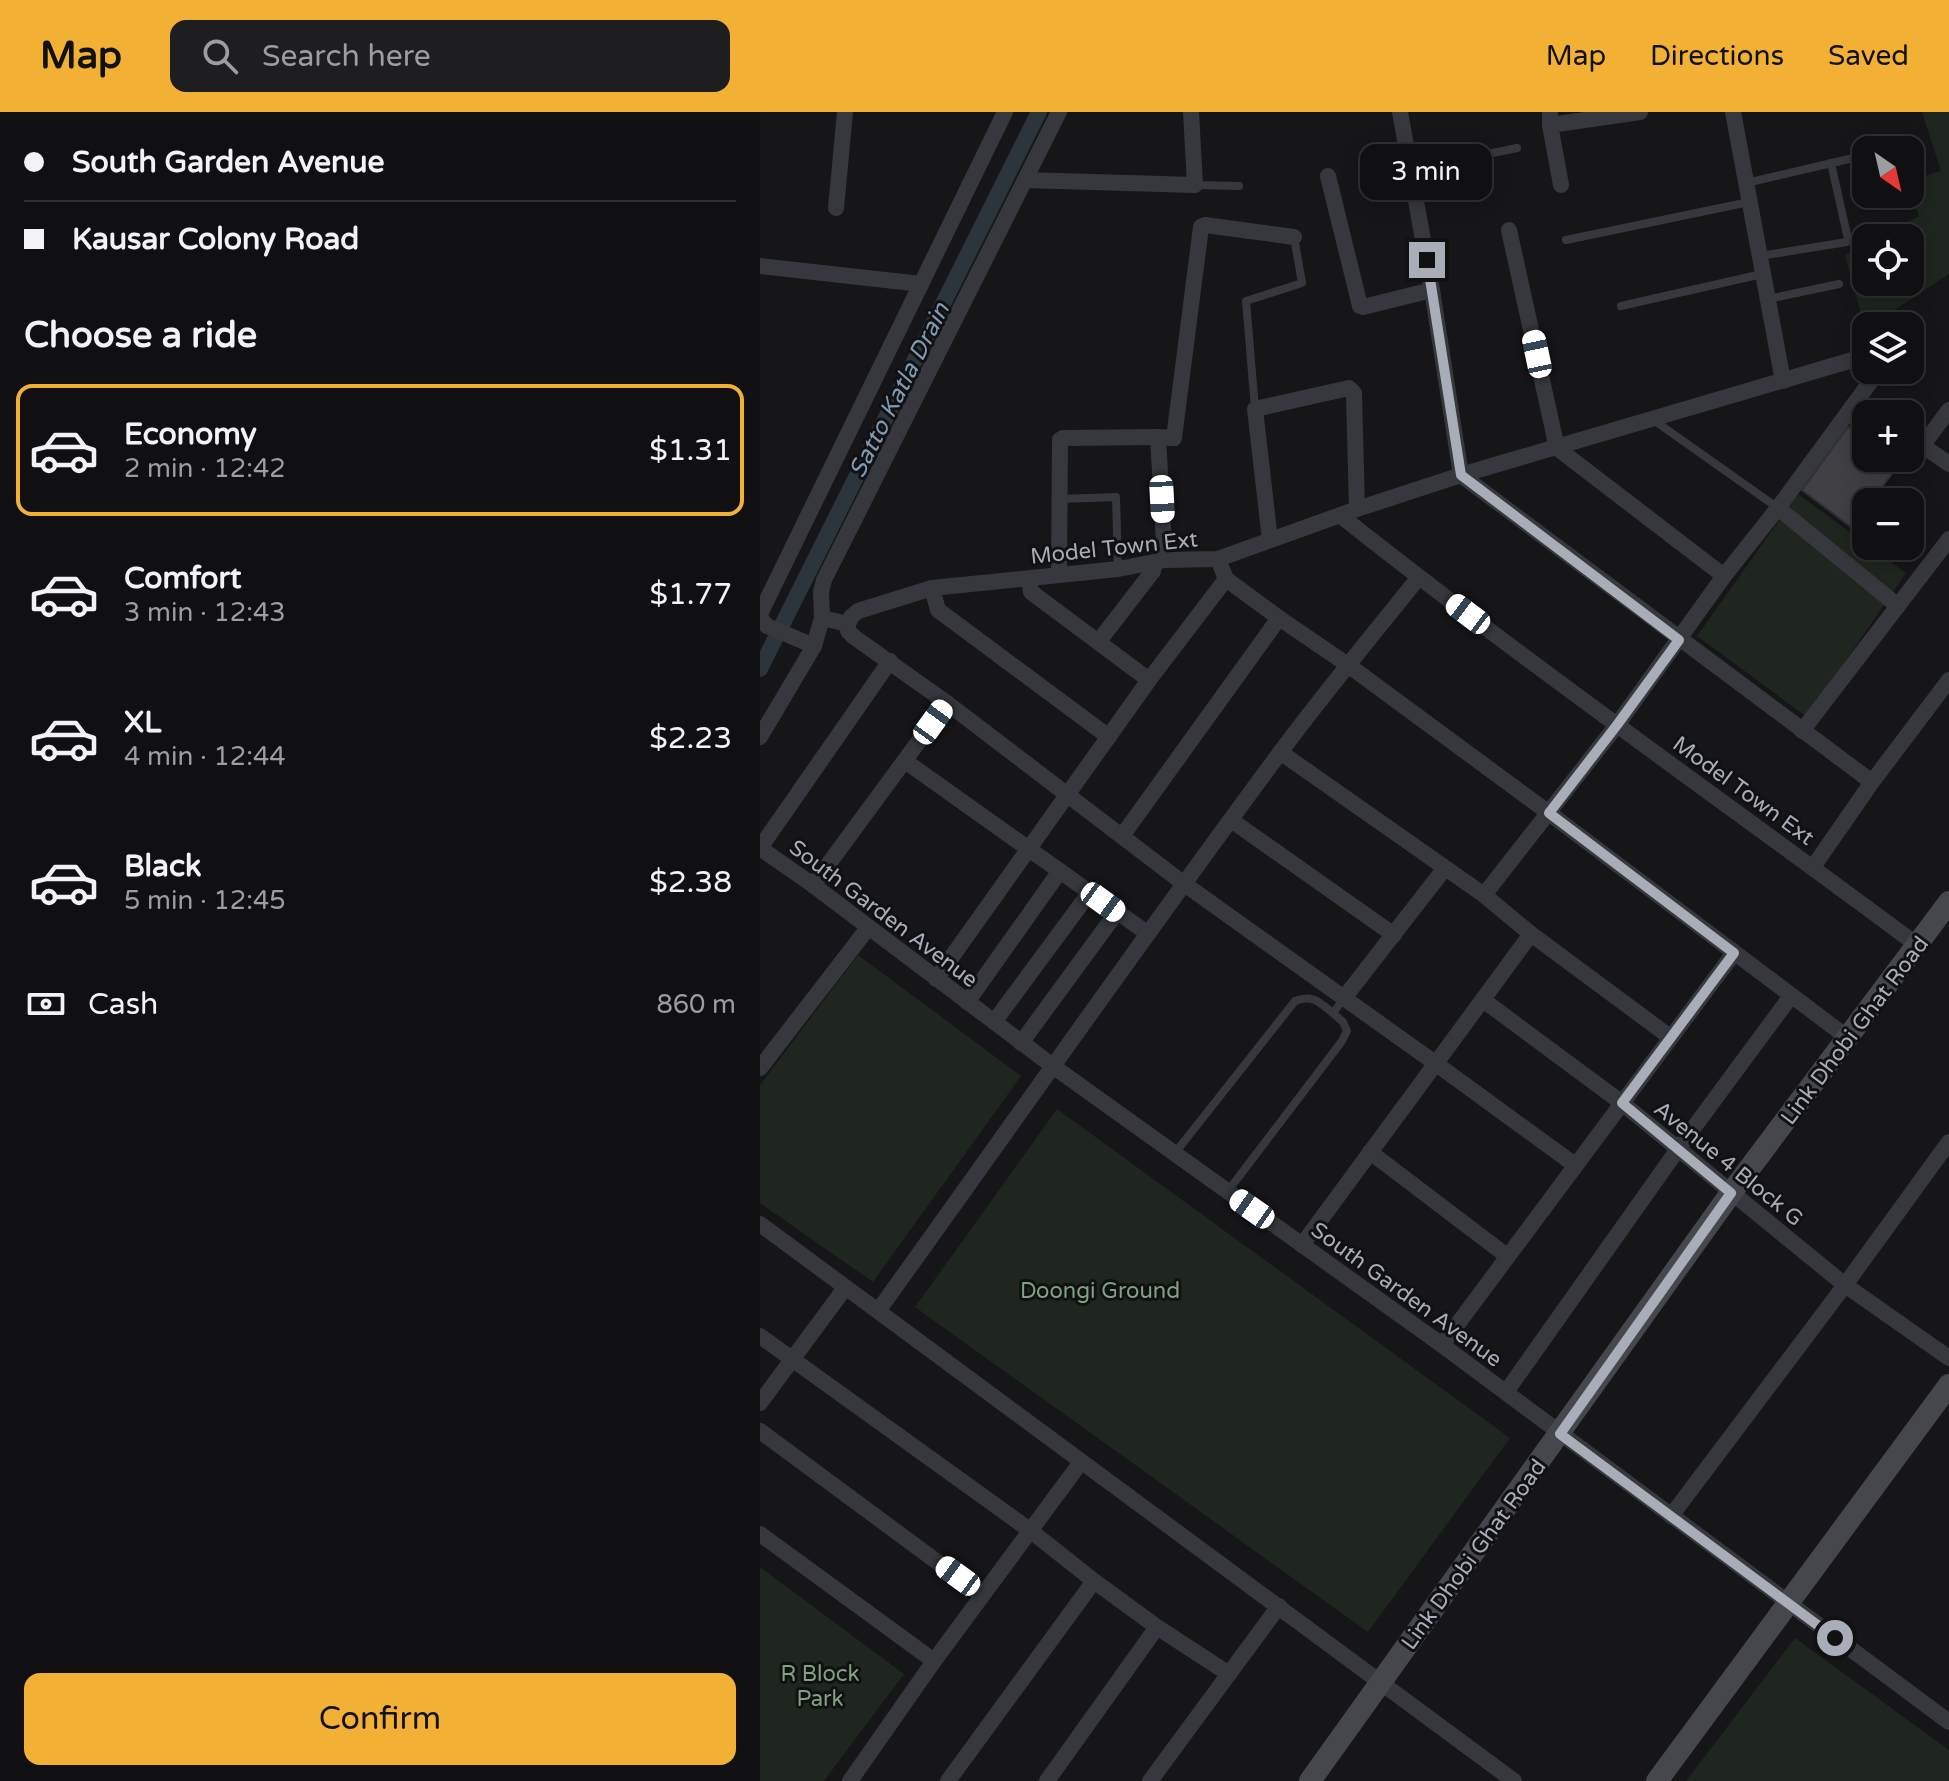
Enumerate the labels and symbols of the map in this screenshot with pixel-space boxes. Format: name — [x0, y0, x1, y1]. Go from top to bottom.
north arrow — [1852, 136, 1924, 208]
callout: 3 min — [1361, 144, 1493, 200]
route end — [1409, 242, 1445, 278]
water label: Satto Katla Drain — [843, 297, 957, 482]
car — [1520, 328, 1554, 380]
car — [1149, 474, 1175, 524]
street label: Model Town Ext — [1029, 526, 1199, 570]
car — [1442, 590, 1494, 638]
car — [909, 696, 957, 748]
street label: Model Town Ext — [1668, 731, 1819, 851]
street label: South Garden Avenue — [784, 834, 983, 993]
car — [1077, 878, 1129, 926]
street label: Link Dhobi Ghat Road — [1776, 931, 1934, 1130]
street label: Avenue 4 Block G — [1649, 1096, 1808, 1232]
car — [1225, 1185, 1279, 1233]
street label: South Garden Avenue — [1306, 1217, 1507, 1373]
park label: Doongi Ground — [1020, 1278, 1180, 1304]
street label: Link Dhobi Ghat Road — [1396, 1454, 1552, 1655]
car — [932, 1552, 984, 1600]
route start — [1817, 1620, 1853, 1656]
park label: R Block Park — [780, 1661, 860, 1712]

